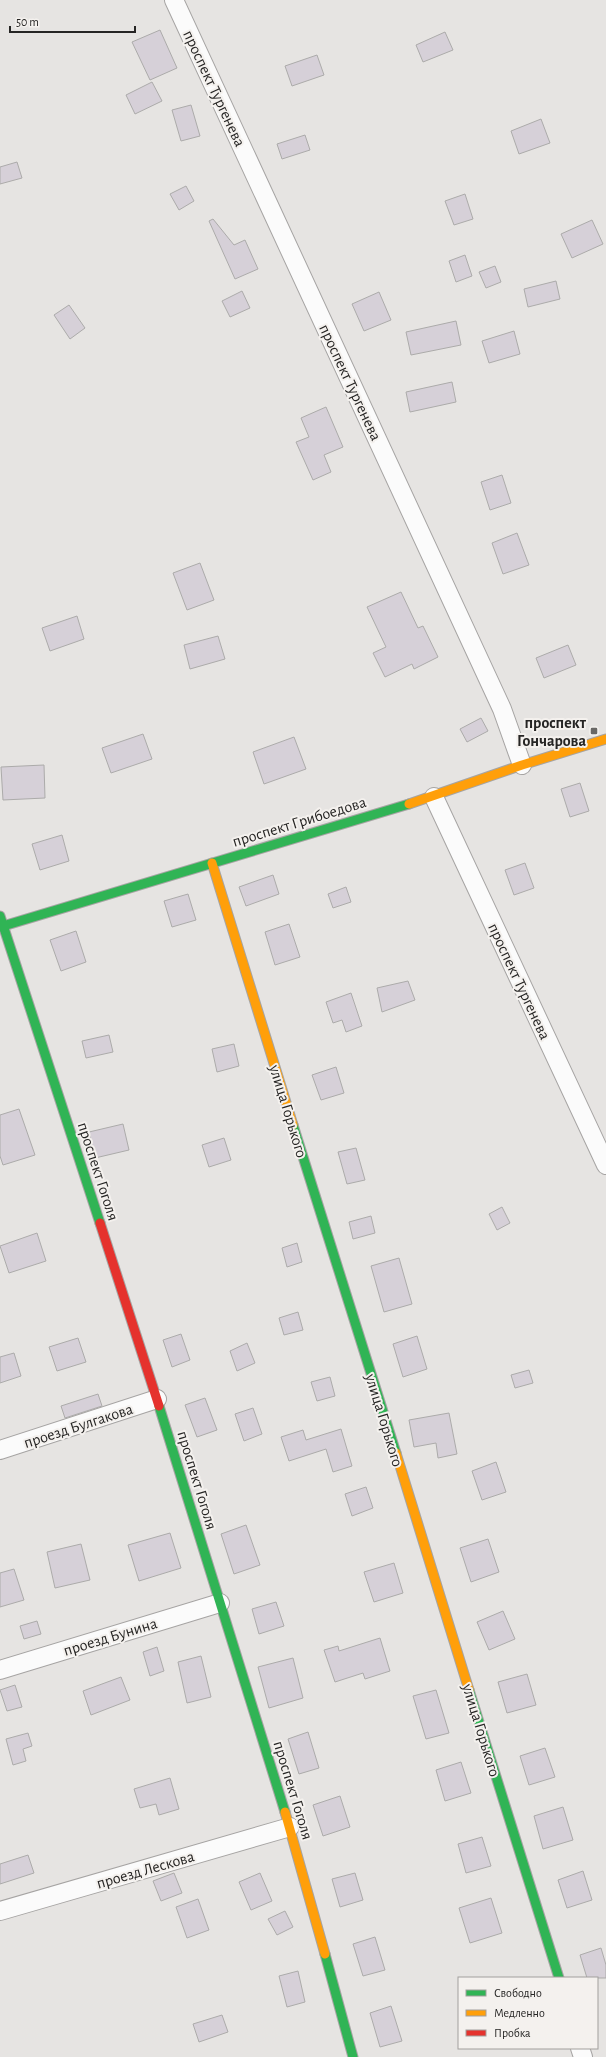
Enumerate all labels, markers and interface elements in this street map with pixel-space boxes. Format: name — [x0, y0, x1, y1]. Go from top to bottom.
scale bar — [10, 8, 135, 34]
text: 50 m — [16, 16, 39, 28]
street label: проспект Тургенева — [179, 28, 248, 150]
street label: проспект Тургенева — [315, 322, 384, 444]
place label: проспект Гончарова — [517, 715, 587, 749]
marker: проспект Гончарова — [589, 726, 599, 736]
street label: проспект Грибоедова — [231, 794, 368, 850]
street label: проспект Тургенева — [484, 921, 553, 1043]
street label: улица Горького — [265, 1062, 310, 1160]
street label: проспект Гоголя — [75, 1120, 121, 1223]
street label: улица Горького — [361, 1371, 406, 1469]
street label: проезд Булгакова — [22, 1401, 135, 1452]
street label: проспект Гоголя — [174, 1429, 220, 1532]
street label: проезд Бунина — [61, 1615, 159, 1660]
street label: улица Горького — [458, 1681, 503, 1779]
street label: проспект Гоголя — [270, 1739, 316, 1842]
street label: проезд Лескова — [95, 1848, 196, 1892]
legend — [458, 1977, 598, 2049]
text: Свободно — [494, 1987, 542, 1999]
text: Медленно — [494, 2007, 545, 2019]
text: Пробка — [494, 2027, 531, 2039]

